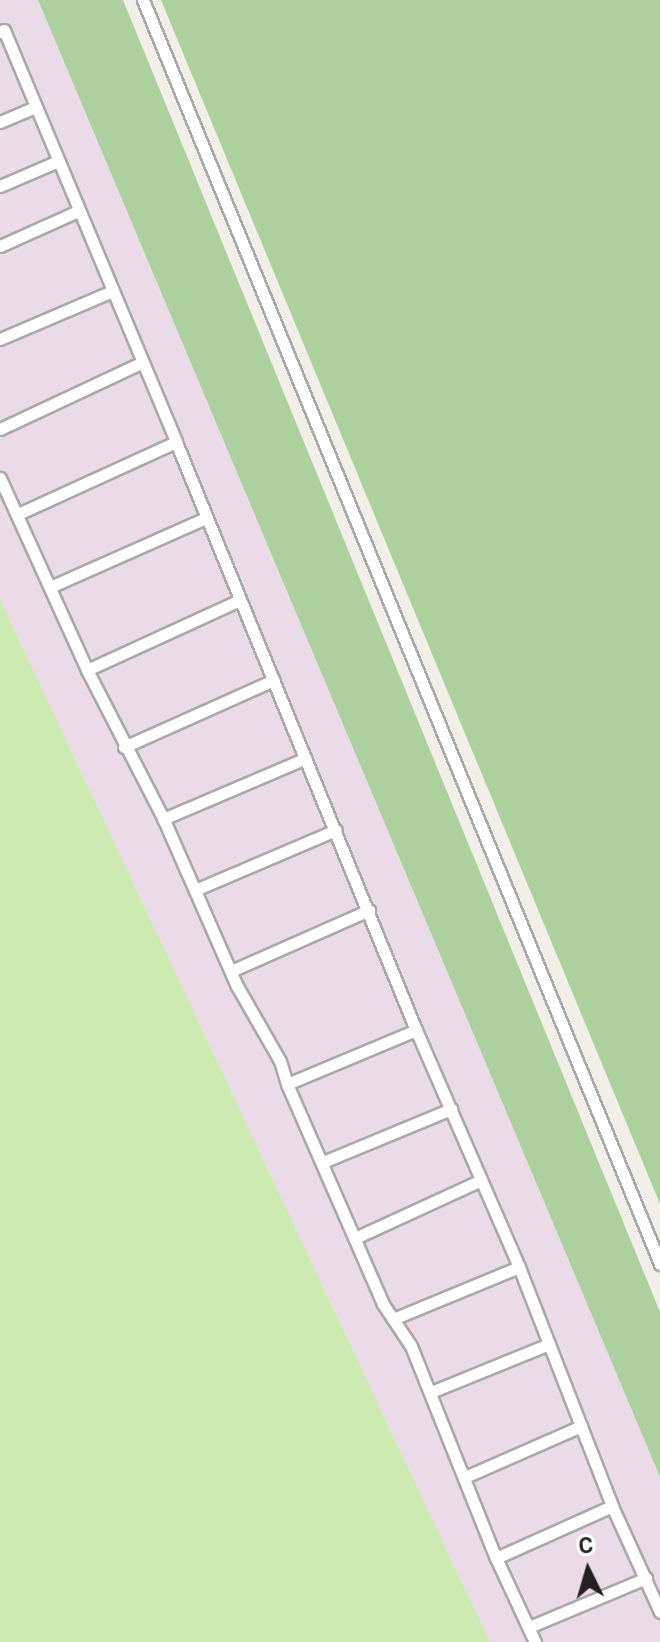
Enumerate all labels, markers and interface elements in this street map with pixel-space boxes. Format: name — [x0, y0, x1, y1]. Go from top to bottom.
north arrow — [548, 1530, 628, 1610]
text: С — [578, 1533, 594, 1559]

